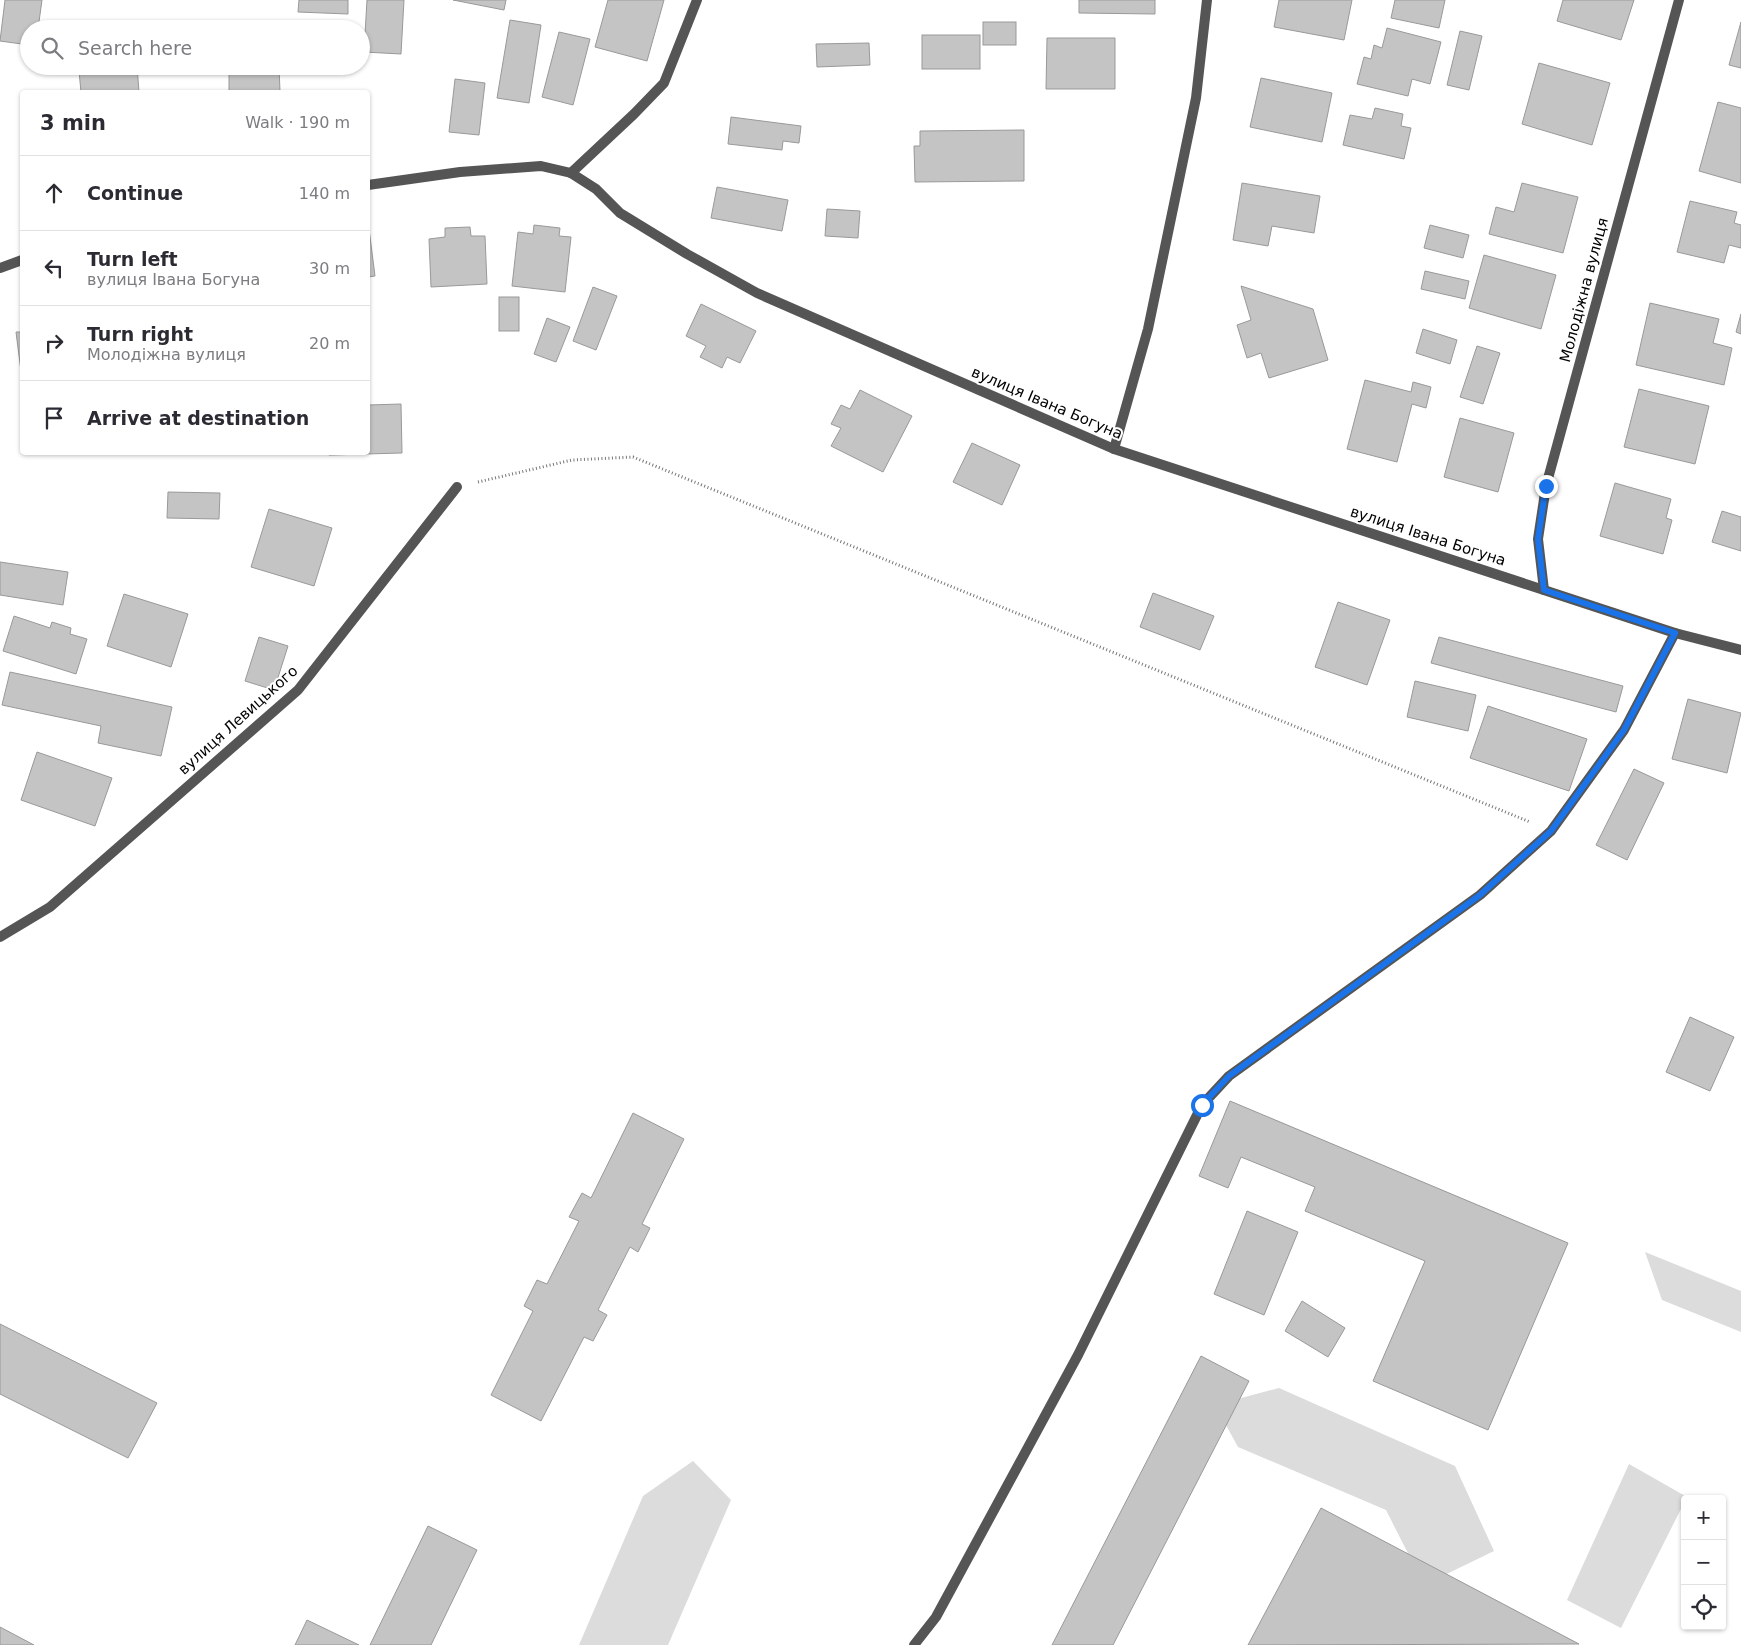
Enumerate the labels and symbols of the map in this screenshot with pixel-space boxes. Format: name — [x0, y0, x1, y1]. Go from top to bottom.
street label: Молодіжна вулиця — [1556, 216, 1612, 364]
street label: вулиця Івана Богуна — [969, 363, 1125, 443]
route end — [1535, 475, 1558, 498]
street label: вулиця Івана Богуна — [1348, 502, 1508, 570]
street label: вулиця Левицького — [175, 662, 301, 778]
route start — [1191, 1094, 1214, 1117]

